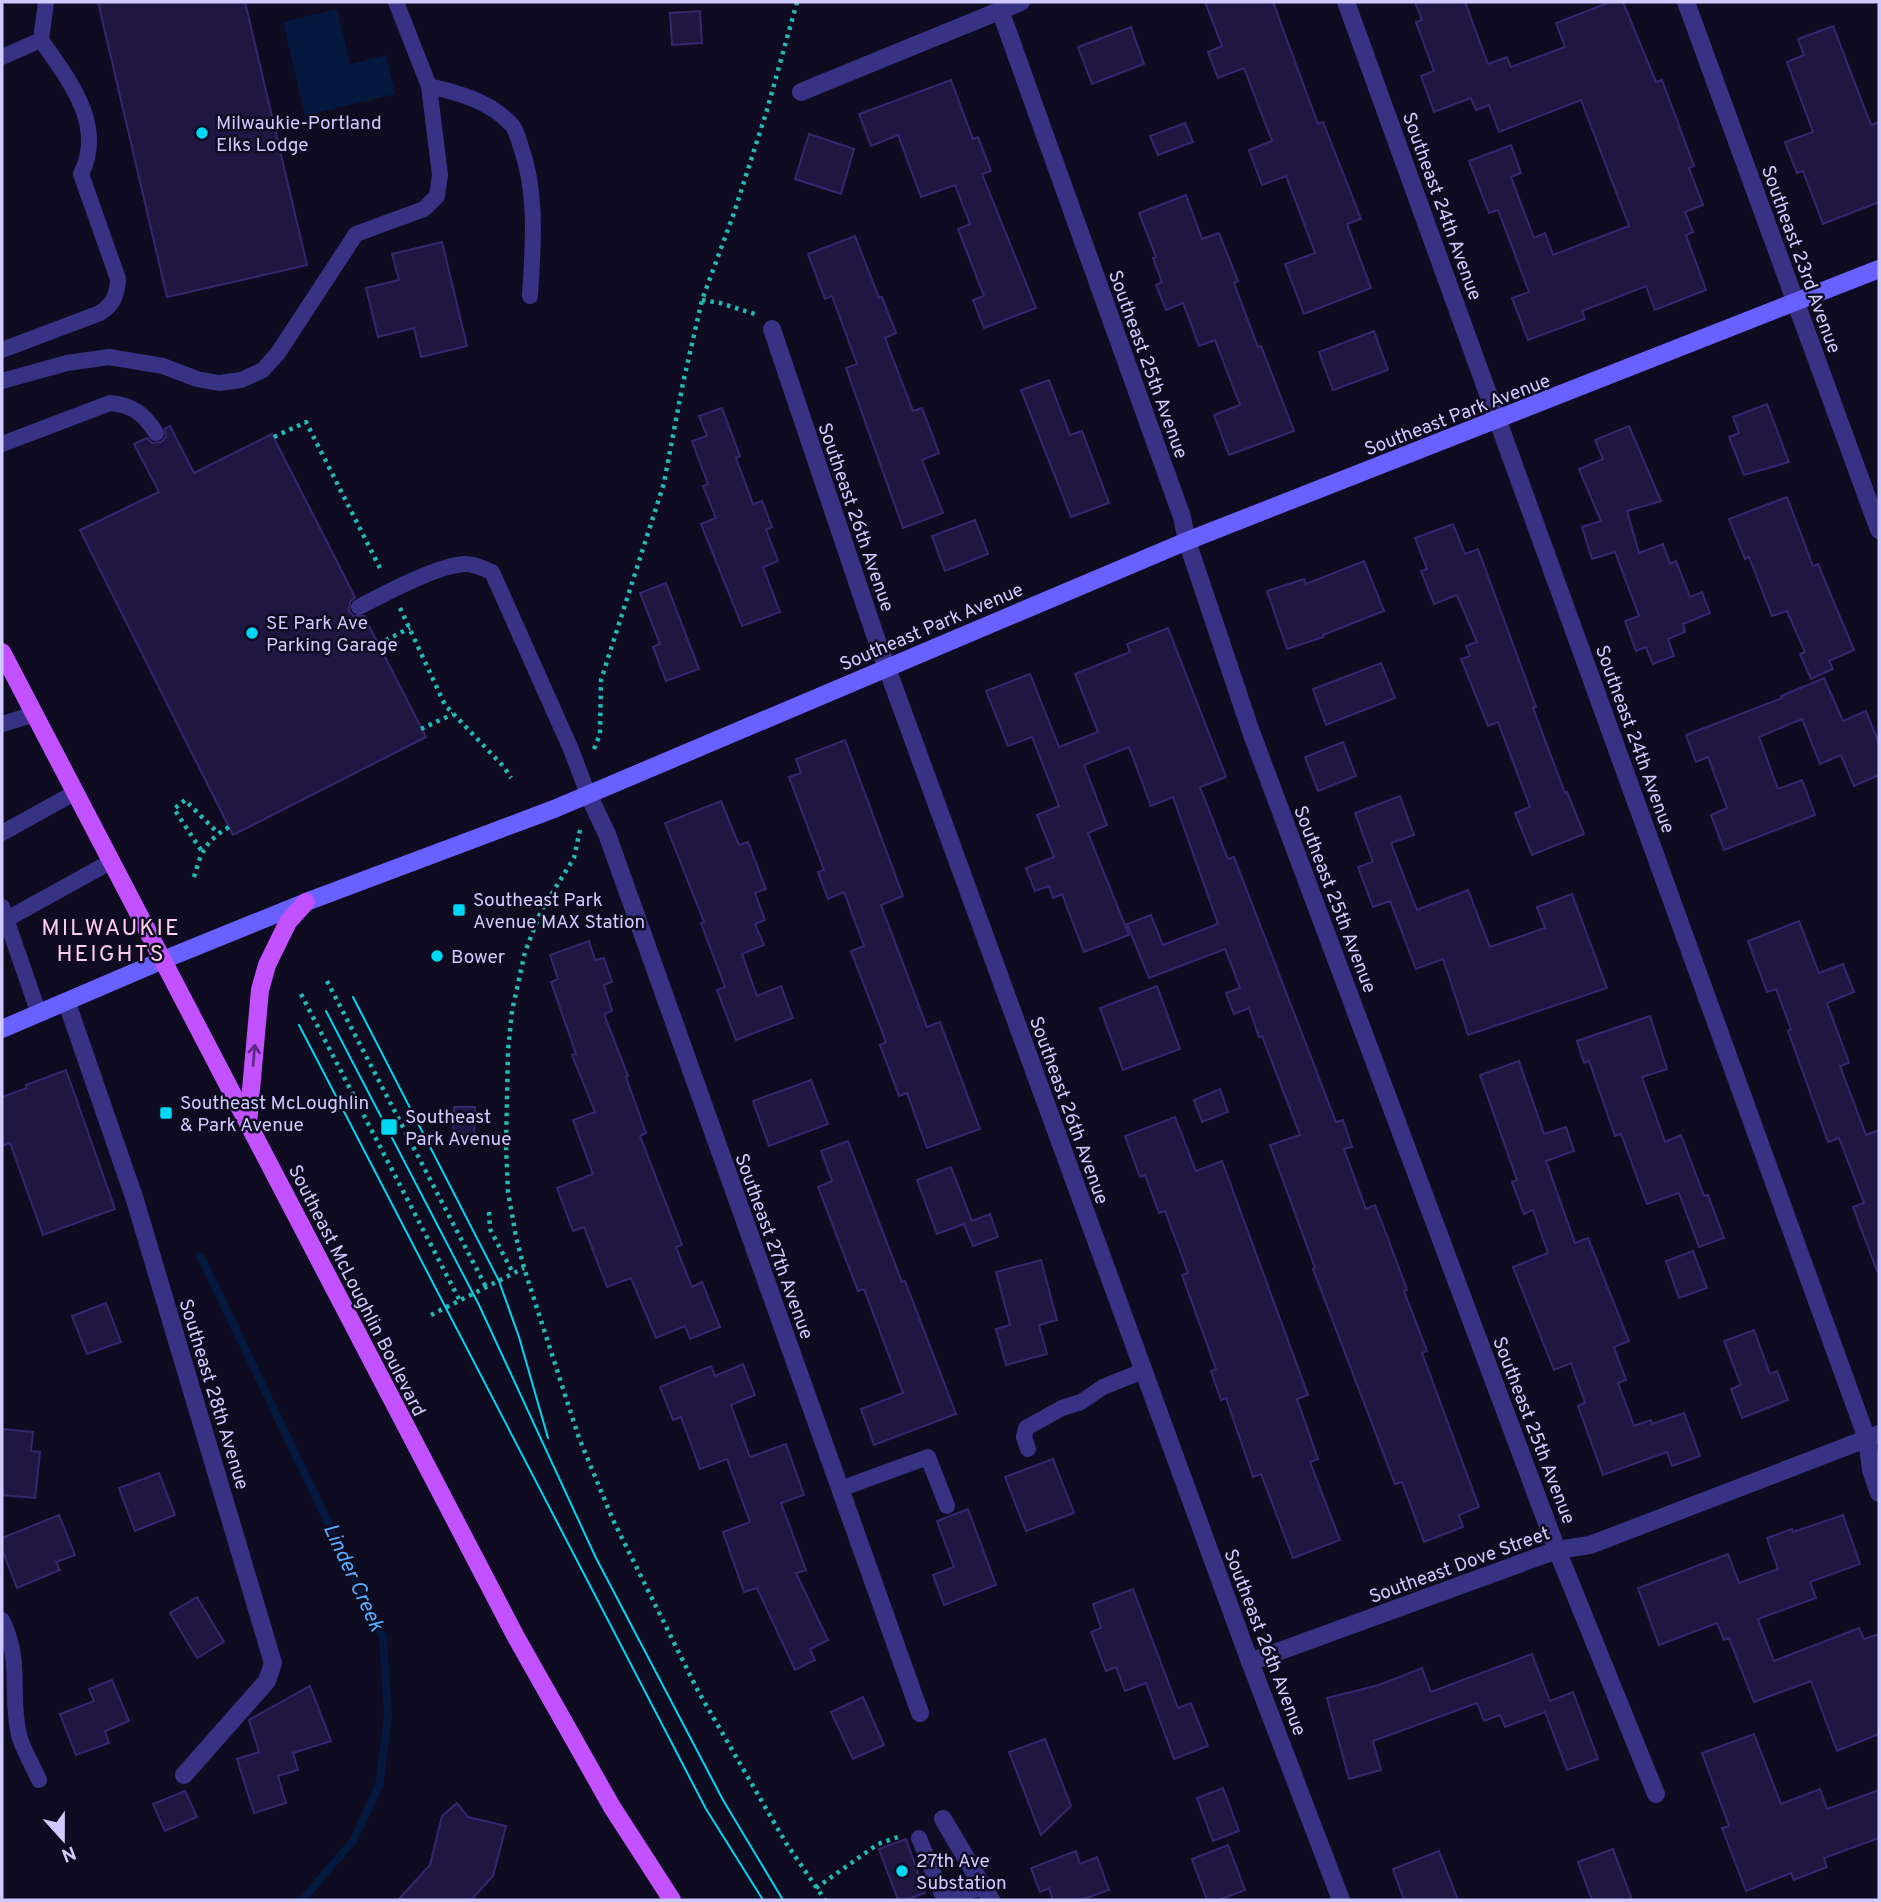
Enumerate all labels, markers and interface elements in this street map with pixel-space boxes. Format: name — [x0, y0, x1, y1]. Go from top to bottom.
street label: Southeast 24th Avenue — [1396, 109, 1486, 304]
place label: Milwaukie-Portland Elks Lodge — [216, 112, 382, 158]
marker: Milwaukie-Portland Elks Lodge — [194, 125, 210, 141]
street label: Southeast 23rd Avenue — [1755, 162, 1845, 357]
street label: Southeast 25th Avenue — [1102, 267, 1192, 462]
street label: Southeast Park Avenue — [1361, 369, 1554, 462]
street label: Southeast 26th Avenue — [811, 420, 899, 615]
street label: Southeast Park Avenue — [836, 578, 1027, 677]
place label: SE Park Ave Parking Garage — [266, 612, 398, 658]
marker: SE Park Ave Parking Garage — [244, 625, 260, 641]
street label: Southeast 24th Avenue — [1589, 642, 1679, 837]
street label: Southeast 25th Avenue — [1287, 803, 1381, 997]
place label: Southeast Park Avenue MAX Station — [473, 889, 645, 935]
marker: Southeast Park Avenue MAX Station — [451, 902, 467, 918]
district label: MILWAUKIE HEIGHTS — [41, 915, 181, 970]
place label: Bower — [451, 946, 506, 970]
marker: Bower — [429, 948, 445, 964]
street label: Southeast 26th Avenue — [1023, 1013, 1113, 1208]
one-way arrow — [248, 1044, 261, 1066]
place label: Southeast McLoughlin & Park Avenue — [180, 1092, 369, 1138]
marker: Southeast McLoughlin & Park Avenue — [158, 1105, 174, 1121]
place label: Southeast Park Avenue — [405, 1106, 511, 1152]
marker: Southeast Park Avenue — [379, 1117, 399, 1137]
street label: Southeast 27th Avenue — [728, 1150, 818, 1343]
street label: Southeast McLoughlin Boulevard — [282, 1161, 430, 1421]
street label: Southeast 28th Avenue — [173, 1296, 254, 1493]
street label: Southeast 25th Avenue — [1486, 1334, 1580, 1528]
water label: Linder Creek — [316, 1519, 390, 1636]
street label: Southeast Dove Street — [1366, 1522, 1553, 1610]
street label: Southeast 26th Avenue — [1217, 1546, 1311, 1740]
north arrow — [28, 1804, 98, 1874]
text: N — [58, 1839, 79, 1867]
place label: 27th Ave Substation — [916, 1850, 1007, 1896]
marker: 27th Ave Substation — [894, 1863, 910, 1879]

